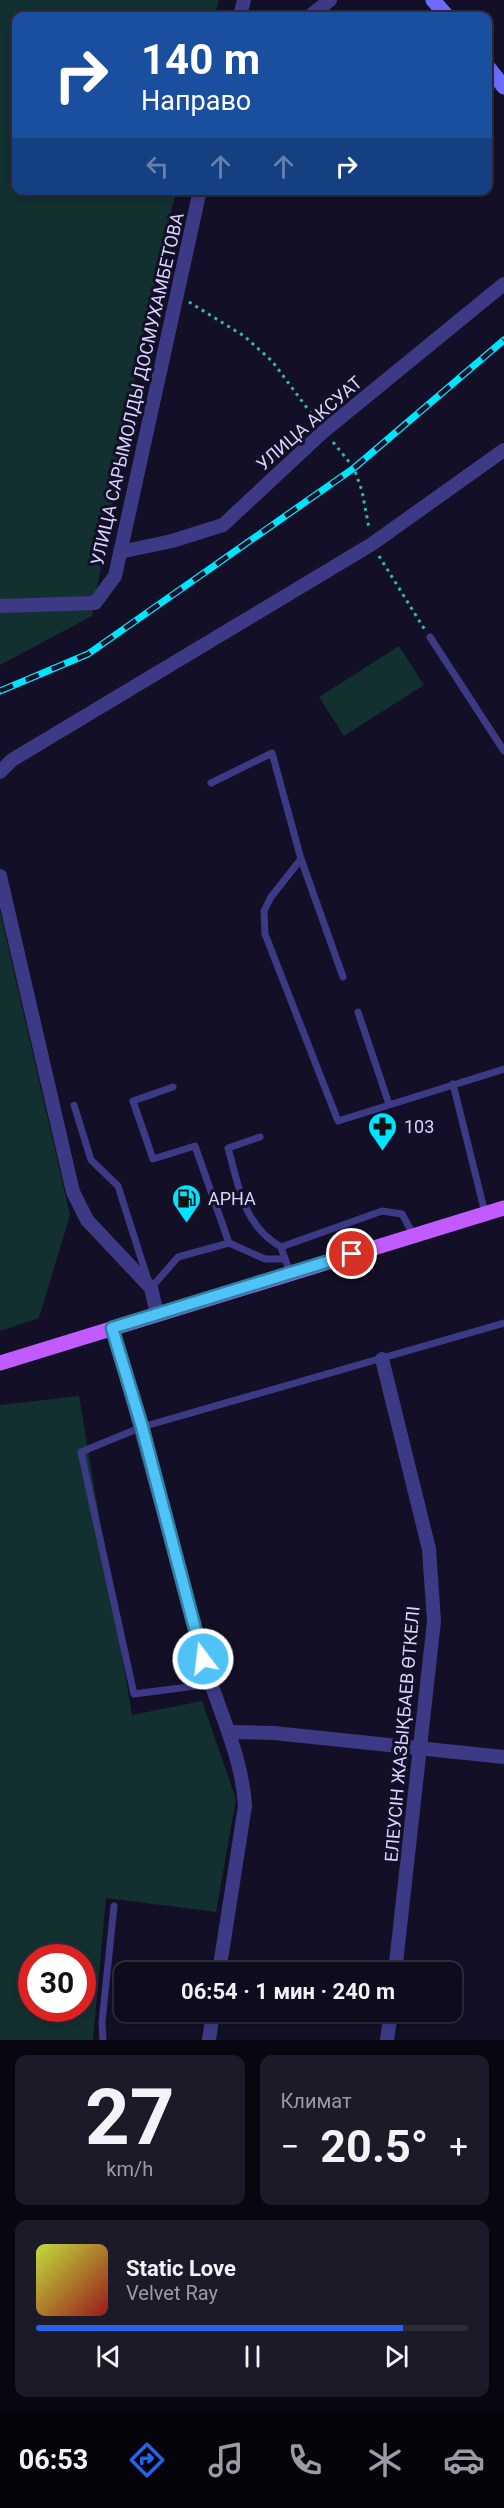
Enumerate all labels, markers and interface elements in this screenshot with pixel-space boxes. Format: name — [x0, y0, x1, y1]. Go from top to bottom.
text: 140 m — [141, 35, 260, 84]
icon: right — [42, 36, 120, 114]
text: Направо — [141, 85, 251, 117]
icon: left — [141, 150, 174, 183]
icon: ahead — [204, 150, 237, 183]
icon: ahead — [267, 150, 300, 183]
icon: right — [330, 150, 363, 183]
street label: УЛИЦА САРЫМОЛДЫ ДОСМУХАМБЕТОВА — [86, 210, 188, 567]
street label: УЛИЦА АКСУАТ — [252, 371, 366, 474]
pharmacy icon: 103 — [367, 1110, 399, 1152]
place label: 103 — [404, 1116, 434, 1137]
fuel station icon: АРНА — [171, 1182, 203, 1224]
place label: АРНА — [208, 1188, 256, 1209]
pin — [326, 1228, 377, 1279]
icon: arrive — [335, 1237, 368, 1270]
street label: ЕЛЕУСІН ЖАЗЫҚБАЕВ ӨТКЕЛІ — [380, 1605, 424, 1863]
position arrow — [171, 1627, 235, 1691]
speed limit sign: 30 — [18, 1944, 96, 2022]
text: 06:54 · 1 мин · 240 m — [181, 1979, 395, 2004]
text: 27 — [85, 2072, 175, 2163]
text: Климат — [281, 2089, 352, 2113]
text: 20.5° — [320, 2120, 428, 2173]
text: − — [281, 2127, 299, 2166]
text: + — [449, 2127, 468, 2166]
text: km/h — [106, 2157, 153, 2181]
text: Static Love — [126, 2256, 236, 2281]
text: Velvet Ray — [126, 2281, 218, 2305]
icon: previous — [92, 2340, 125, 2373]
icon: pause — [236, 2340, 269, 2373]
icon: next — [380, 2340, 413, 2373]
icon: directions — [126, 2439, 168, 2481]
icon: music — [205, 2439, 247, 2481]
icon: phone — [284, 2439, 326, 2481]
icon: climate — [364, 2439, 406, 2481]
icon: car — [443, 2439, 485, 2481]
text: 06:53 — [19, 2444, 88, 2476]

